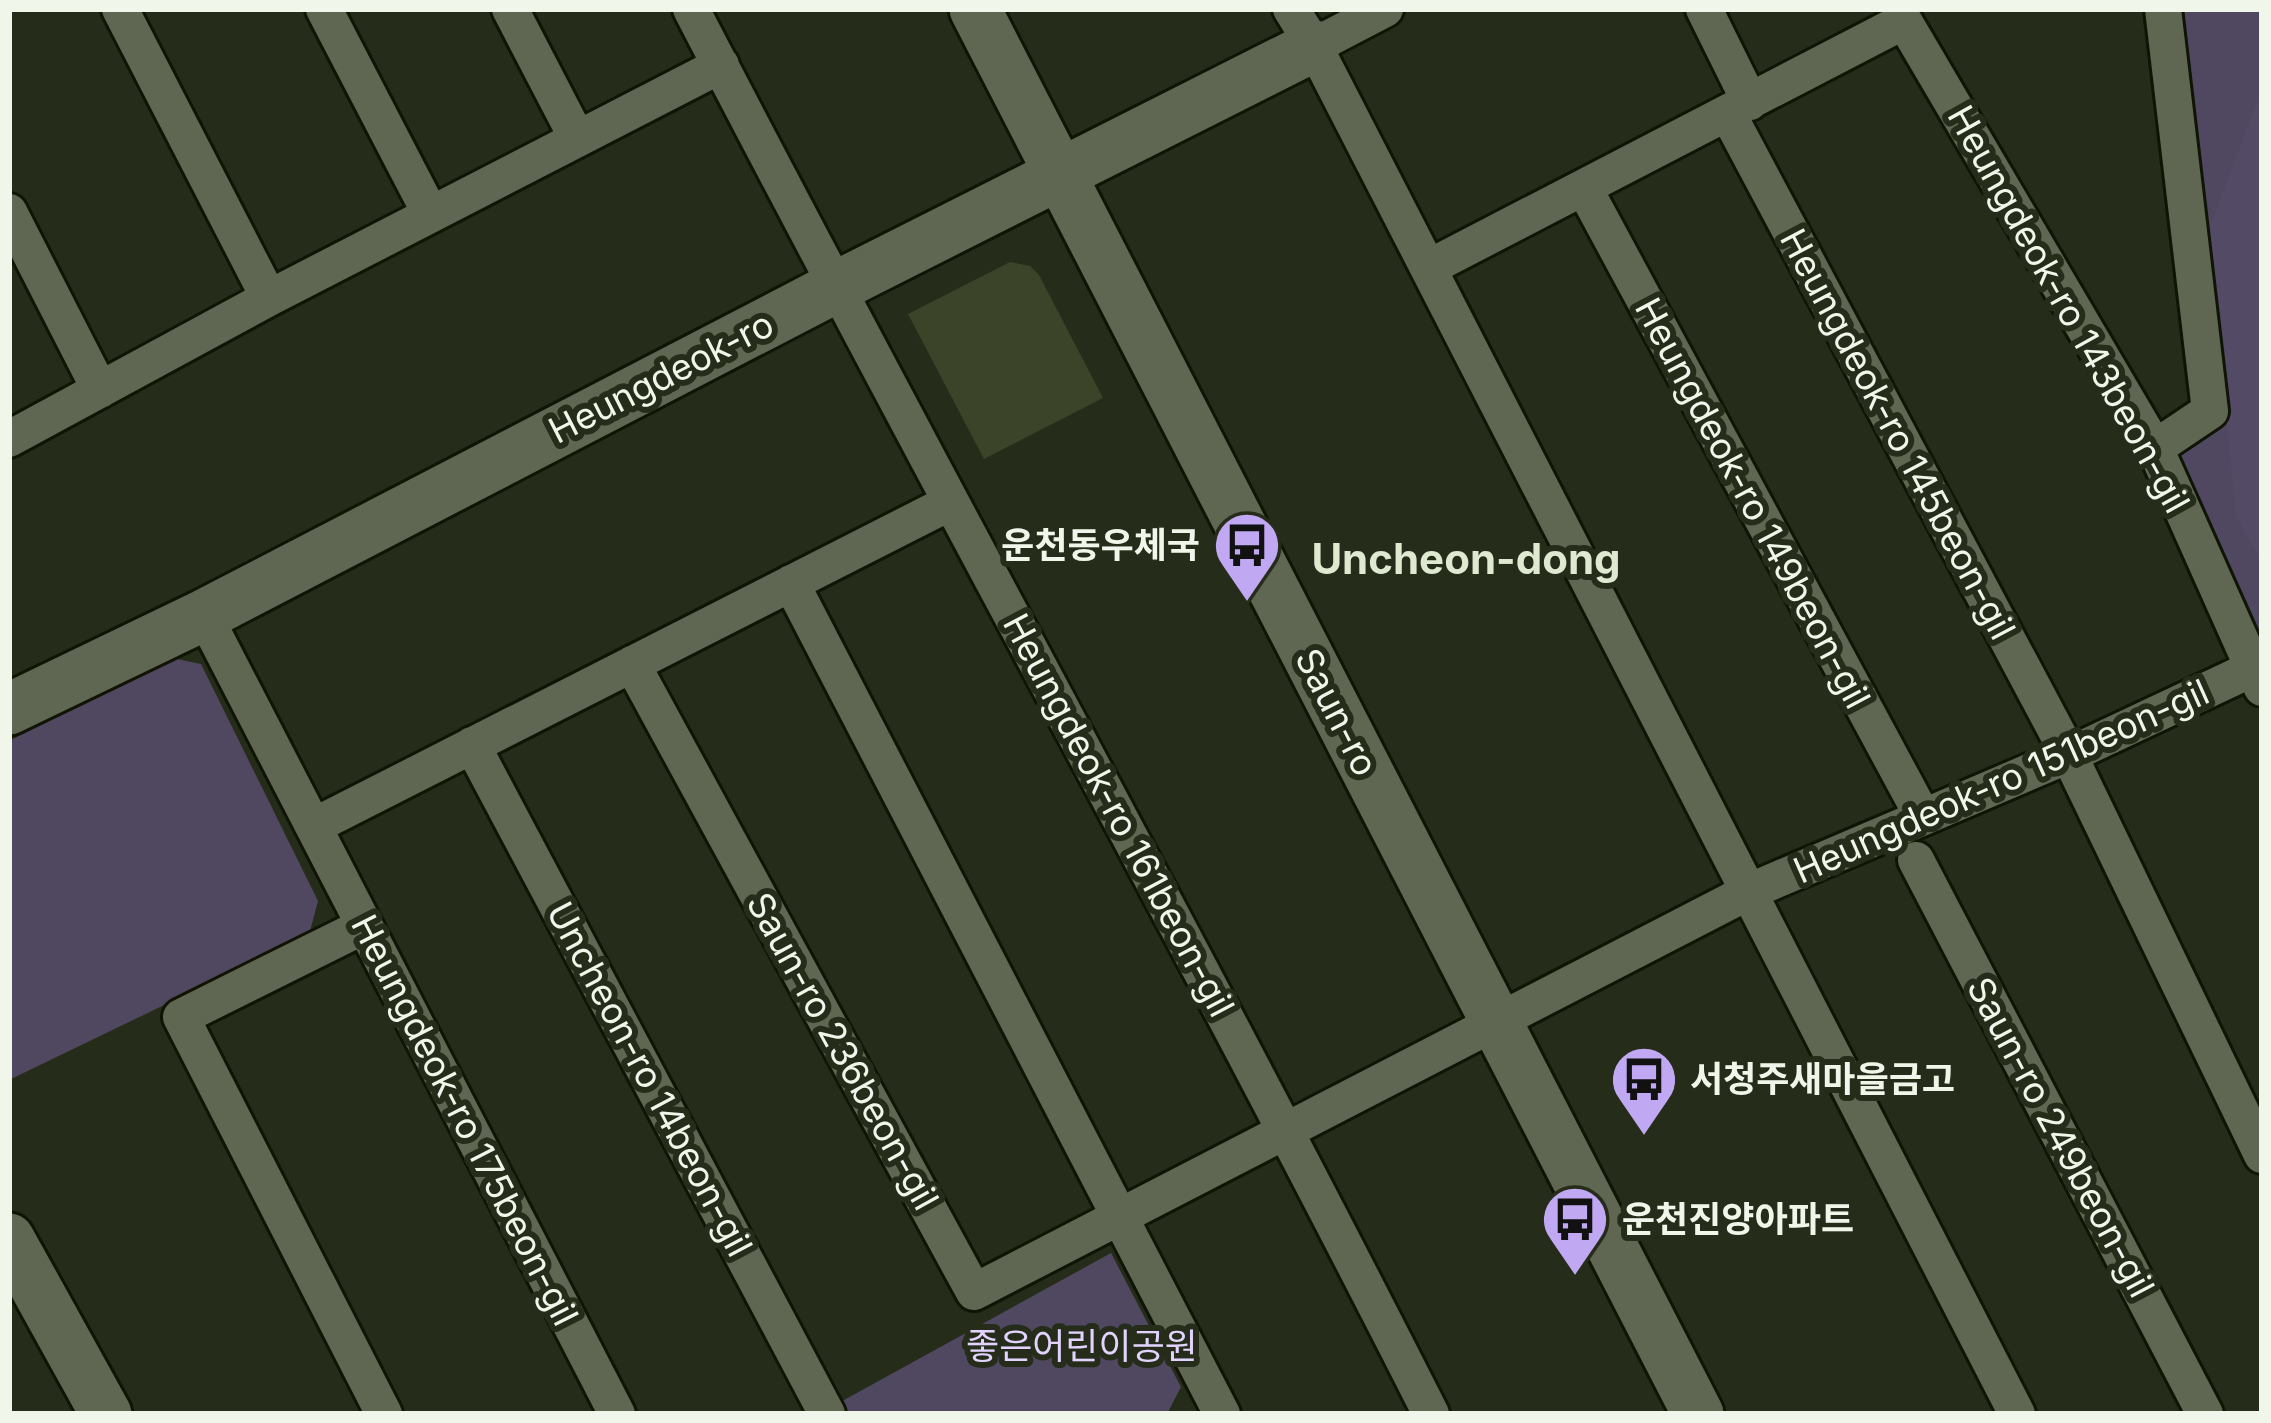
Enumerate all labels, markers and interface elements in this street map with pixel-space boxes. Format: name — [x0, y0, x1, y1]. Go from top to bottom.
street label: Heungdeok-ro 143beon-gil — [1939, 98, 2199, 520]
street label: Heungdeok-ro 145beon-gil — [1771, 221, 2025, 647]
street label: Heungdeok-ro 149beon-gil — [1626, 290, 1880, 716]
street label: Heungdeok-ro — [541, 302, 781, 452]
bus stop icon: 운천동우체국 — [1212, 510, 1282, 604]
place label: 운천동우체국 — [1001, 523, 1200, 567]
district label: Uncheon-dong — [1311, 533, 1621, 584]
street label: Heungdeok-ro 161beon-gil — [994, 606, 1244, 1024]
street label: Saun-ro — [1286, 641, 1388, 783]
street label: Heungdeok-ro 151beon-gil — [1787, 669, 2215, 893]
street label: Saun-ro 236beon-gil — [738, 885, 948, 1217]
street label: Uncheon-ro 14beon-gil — [538, 894, 762, 1264]
street label: Heungdeok-ro 175beon-gil — [342, 907, 588, 1333]
street label: Saun-ro 249beon-gil — [1958, 969, 2164, 1305]
bus stop icon: 서청주새마을금고 — [1609, 1044, 1679, 1138]
place label: 서청주새마을금고 — [1690, 1057, 1955, 1101]
bus stop icon: 운천진양아파트 — [1540, 1184, 1610, 1278]
place label: 운천진양아파트 — [1622, 1197, 1854, 1241]
park label: 좋은어린이공원 — [966, 1324, 1198, 1368]

